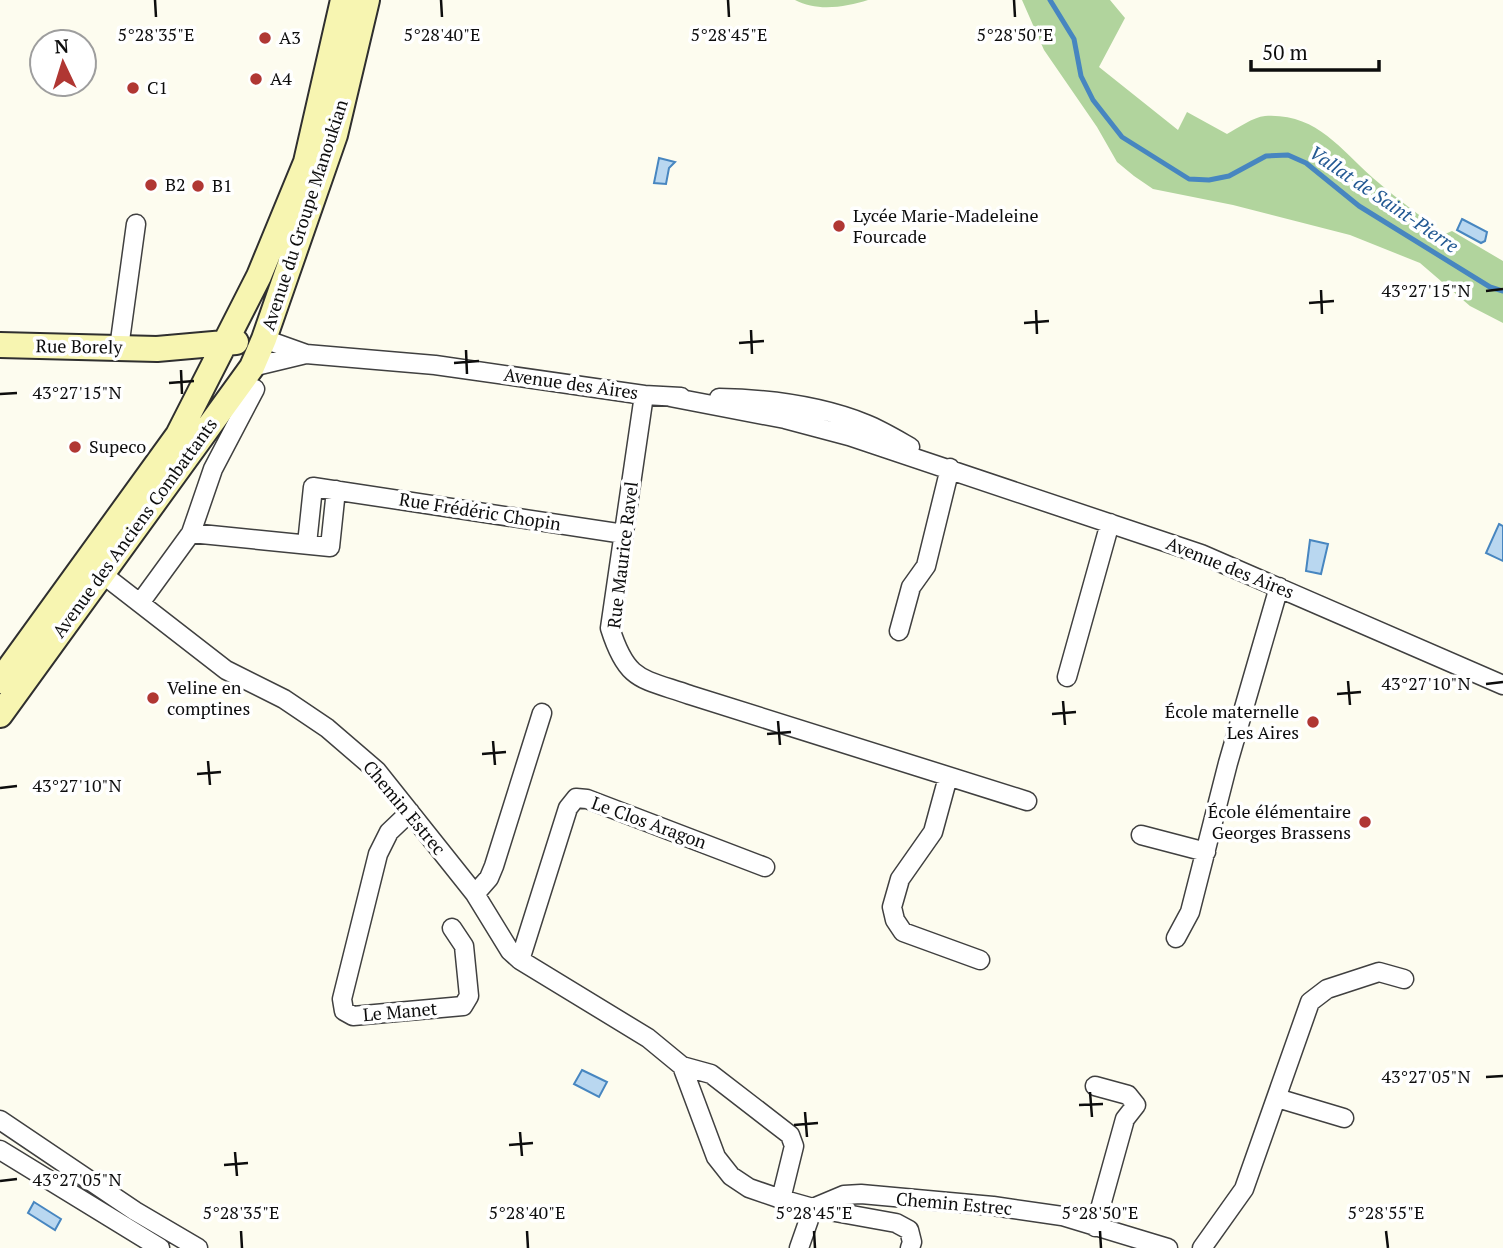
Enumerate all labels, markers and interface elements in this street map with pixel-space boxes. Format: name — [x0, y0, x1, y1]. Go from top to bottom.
text: 5°28'35"E — [118, 22, 194, 46]
text: 5°28'40"E — [404, 22, 480, 46]
text: 5°28'45"E — [691, 22, 767, 46]
text: 5°28'50"E — [977, 22, 1053, 46]
place label: A3 — [279, 25, 301, 49]
north arrow — [28, 28, 98, 98]
scale bar — [1251, 28, 1379, 72]
marker: A3 — [257, 30, 273, 46]
text: N — [54, 33, 70, 59]
text: 50 m — [1262, 38, 1308, 66]
place label: A4 — [270, 66, 292, 90]
marker: A4 — [248, 71, 264, 87]
place label: C1 — [147, 75, 168, 99]
marker: C1 — [125, 80, 141, 96]
street label: Avenue du Groupe Manoukian — [255, 96, 353, 333]
water label: Vallat de Saint-Pierre — [1305, 139, 1464, 258]
place label: B2 — [165, 172, 186, 196]
place label: B1 — [212, 173, 233, 197]
marker: B2 — [143, 177, 159, 193]
marker: B1 — [190, 178, 206, 194]
place label: Lycée Marie-Madeleine Fourcade — [853, 203, 1038, 248]
marker: Lycée Marie-Madeleine Fourcade — [831, 218, 847, 234]
text: 43°27'15"N — [1381, 278, 1471, 302]
street label: Rue Borely — [35, 333, 123, 359]
street label: Avenue des Aires — [502, 362, 640, 404]
text: 43°27'15"N — [32, 380, 122, 404]
street label: Avenue des Anciens Combattants — [46, 413, 222, 642]
place label: Supeco — [89, 434, 146, 458]
marker: Supeco — [67, 439, 83, 455]
street label: Rue Maurice Ravel — [601, 480, 643, 630]
street label: Rue Frédéric Chopin — [398, 486, 563, 536]
street label: Avenue des Aires — [1163, 531, 1298, 604]
text: 43°27'10"N — [1381, 671, 1471, 695]
place label: Veline en comptines — [167, 675, 250, 720]
marker: Veline en comptines — [145, 690, 161, 706]
place label: École maternelle Les Aires — [1165, 699, 1299, 744]
marker: École maternelle Les Aires — [1305, 714, 1321, 730]
street label: Chemin Estrec — [358, 755, 451, 860]
text: 43°27'10"N — [32, 773, 122, 797]
street label: Le Clos Aragon — [589, 790, 710, 854]
place label: École élémentaire Georges Brassens — [1208, 799, 1351, 844]
marker: École élémentaire Georges Brassens — [1357, 814, 1373, 830]
street label: Le Manet — [362, 996, 438, 1026]
text: 43°27'05"N — [1381, 1064, 1471, 1088]
text: 43°27'05"N — [32, 1167, 122, 1191]
street label: Chemin Estrec — [895, 1186, 1013, 1220]
text: 5°28'35"E — [203, 1200, 279, 1224]
text: 5°28'40"E — [489, 1200, 565, 1224]
text: 5°28'45"E — [776, 1200, 852, 1224]
text: 5°28'50"E — [1062, 1200, 1138, 1224]
text: 5°28'55"E — [1348, 1200, 1424, 1224]

